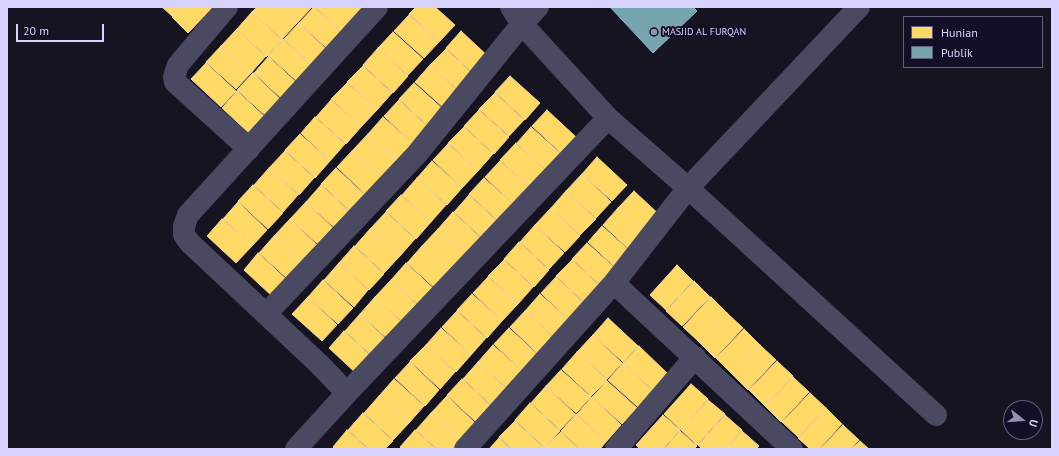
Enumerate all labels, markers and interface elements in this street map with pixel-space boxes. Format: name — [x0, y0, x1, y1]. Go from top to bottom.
scale bar — [18, 16, 106, 42]
legend — [903, 16, 1043, 68]
text: 20 m — [23, 23, 49, 38]
text: Hunian — [941, 25, 978, 40]
place label: MASJID AL FURQAN — [662, 26, 746, 38]
marker: MASJID AL FURQAN — [649, 27, 659, 37]
text: Publik — [941, 45, 973, 60]
north arrow — [1003, 400, 1043, 440]
text: U — [1026, 418, 1041, 429]

